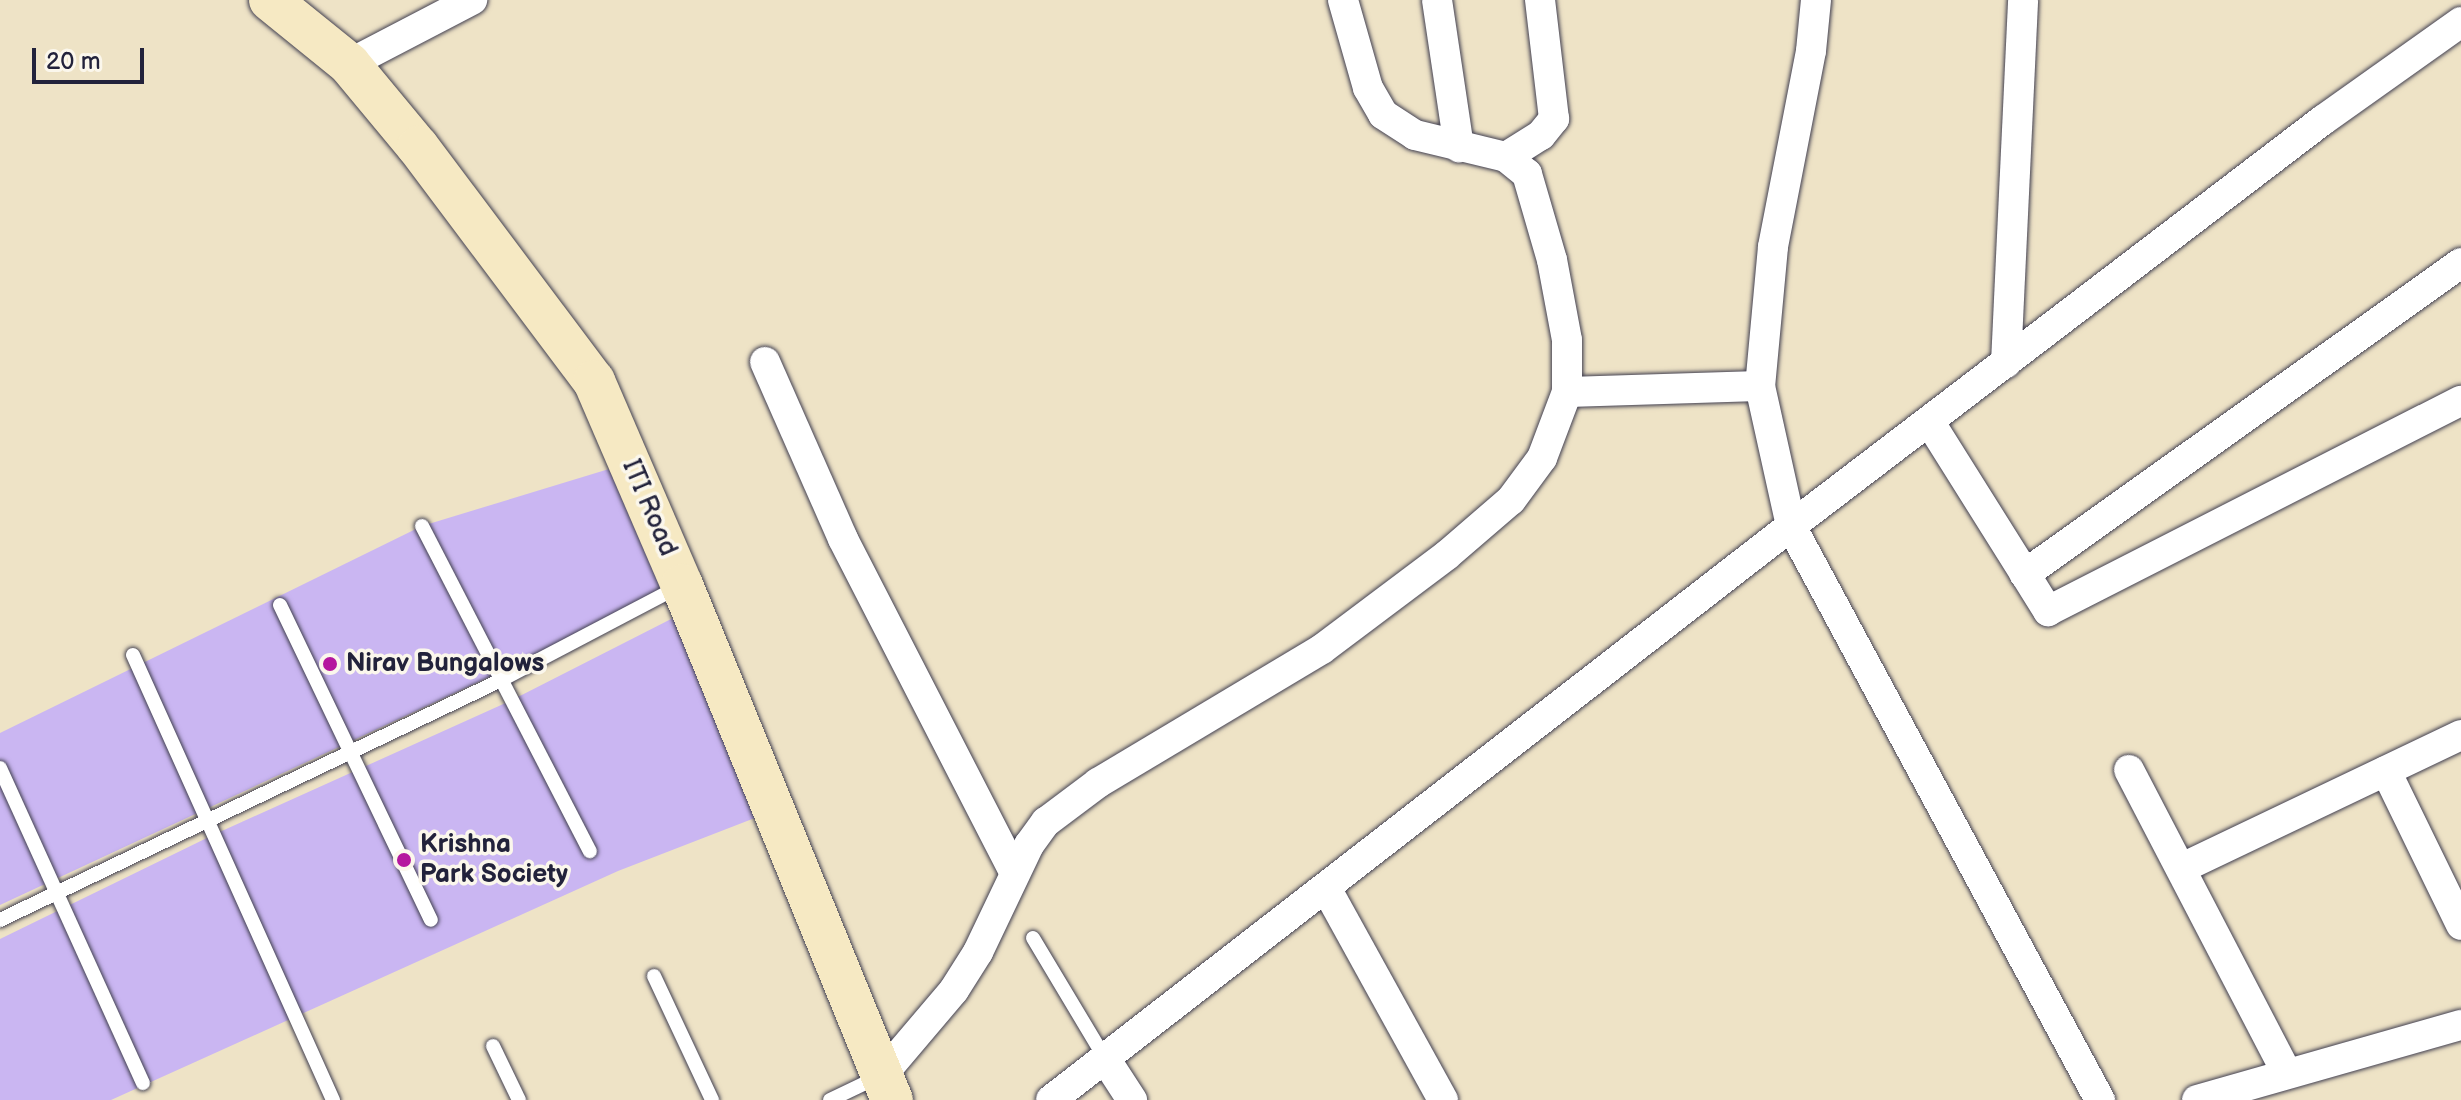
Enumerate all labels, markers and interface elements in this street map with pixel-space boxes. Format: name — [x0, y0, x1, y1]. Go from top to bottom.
scale bar — [36, 32, 148, 82]
text: 20 m — [46, 47, 101, 76]
street label: ITI Road — [615, 455, 683, 561]
place label: Nirav Bungalows — [346, 648, 544, 680]
marker: Nirav Bungalows — [321, 655, 339, 673]
place label: Krishna Park Society — [420, 829, 568, 890]
marker: Krishna Park Society — [395, 851, 413, 869]

